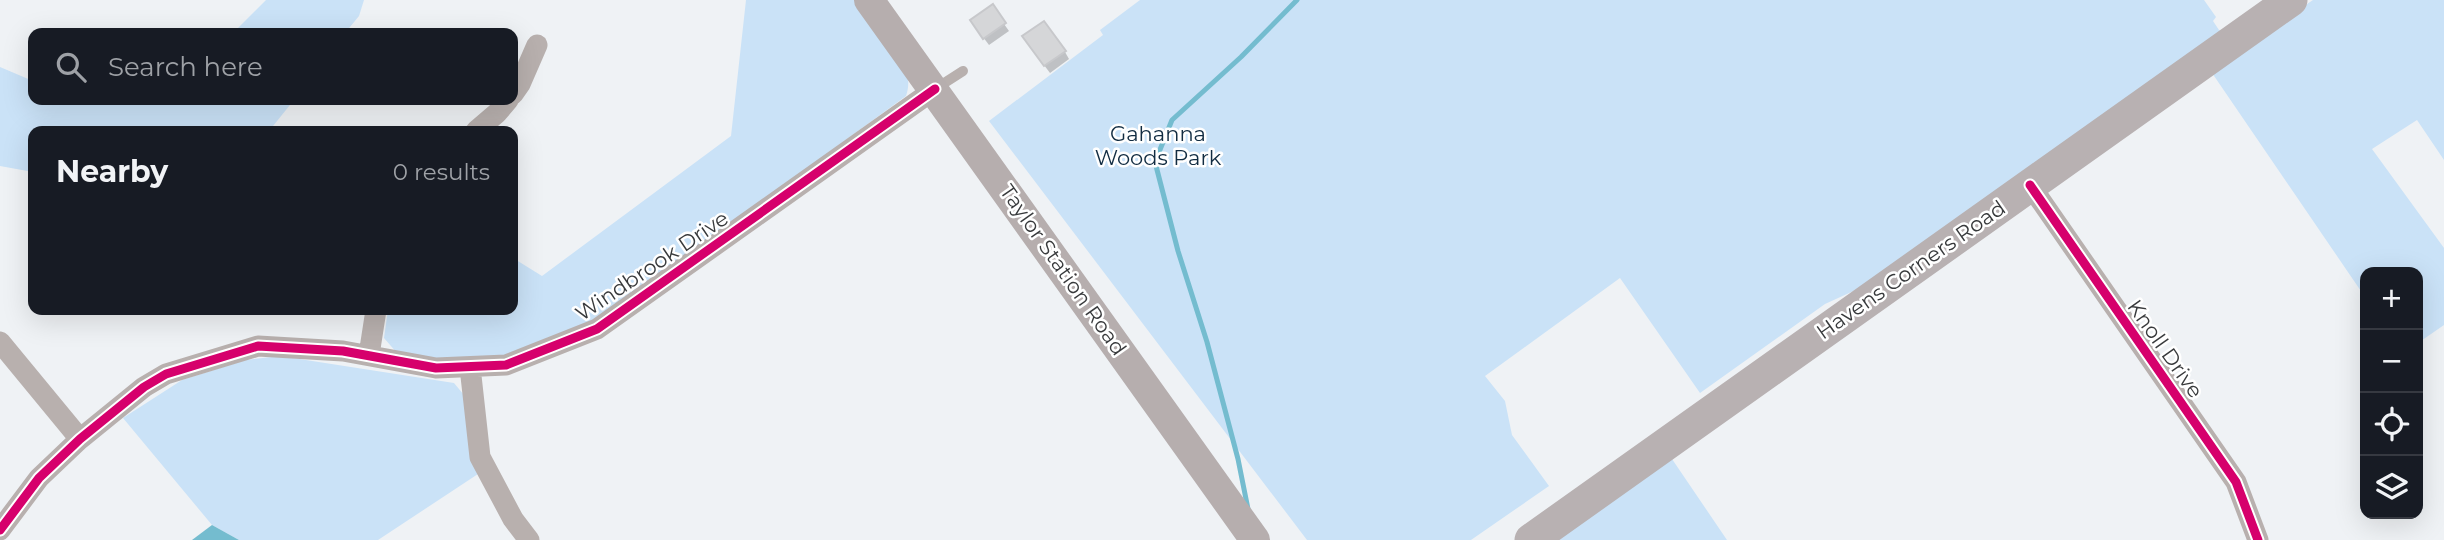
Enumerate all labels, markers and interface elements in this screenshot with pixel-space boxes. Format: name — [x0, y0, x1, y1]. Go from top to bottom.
search box — [28, 28, 518, 105]
icon: search — [52, 48, 90, 86]
text: Search here — [108, 51, 263, 83]
park label: Gahanna Woods Park — [1095, 121, 1222, 170]
text: Nearby — [56, 153, 168, 190]
text: 0 results — [393, 158, 490, 186]
street label: Taylor Station Road — [995, 179, 1132, 360]
street label: Havens Corners Road — [1812, 195, 2010, 344]
street label: Windbrook Drive — [571, 205, 733, 326]
map controls — [2360, 267, 2423, 519]
button: + — [2360, 267, 2423, 330]
street label: Knoll Drive — [2123, 295, 2208, 403]
button: − — [2360, 330, 2423, 393]
button: locate — [2360, 393, 2423, 456]
button: layers — [2360, 456, 2423, 519]

